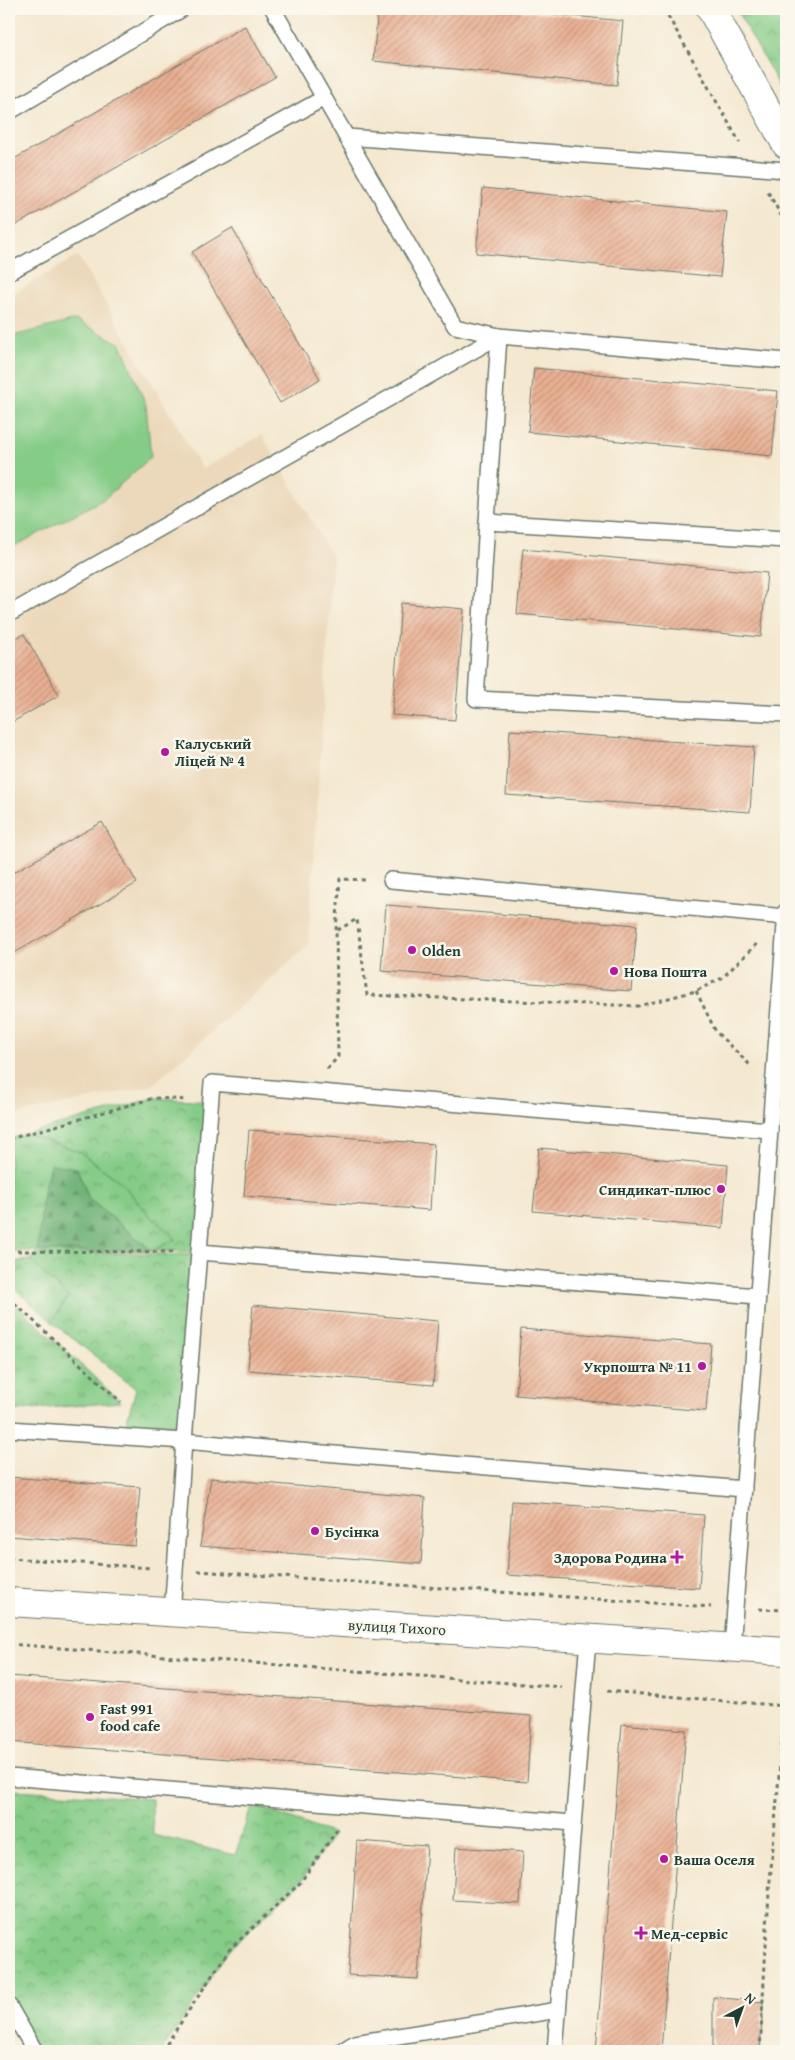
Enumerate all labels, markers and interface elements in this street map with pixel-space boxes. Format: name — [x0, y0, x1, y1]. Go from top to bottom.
place label: Калуський Ліцей № 4 — [175, 733, 252, 771]
marker: Калуський Ліцей № 4 — [159, 746, 171, 758]
place label: Olden — [422, 940, 461, 961]
marker: Olden — [406, 944, 418, 956]
place label: Нова Пошта — [624, 961, 708, 982]
marker: Нова Пошта — [608, 965, 620, 977]
place label: Синдикат-плюс — [599, 1179, 711, 1200]
marker: Синдикат-плюс — [715, 1183, 727, 1195]
place label: Укрпошта № 11 — [584, 1356, 692, 1377]
marker: Укрпошта № 11 — [696, 1360, 708, 1372]
place label: Бусінка — [325, 1521, 380, 1542]
marker: Бусінка — [309, 1525, 321, 1537]
place label: Здорова Родина — [554, 1547, 667, 1568]
marker: Здорова Родина — [671, 1551, 683, 1563]
street label: вулиця Тихого — [347, 1614, 447, 1640]
place label: Fast 991 food cafe — [100, 1698, 160, 1736]
marker: Fast 991 food cafe — [84, 1711, 96, 1723]
place label: Ваша Оселя — [674, 1849, 755, 1870]
marker: Ваша Оселя — [658, 1853, 670, 1865]
place label: Мед-сервіс — [651, 1923, 728, 1944]
marker: Мед-сервіс — [635, 1927, 647, 1939]
north arrow — [718, 1982, 768, 2032]
text: N — [740, 1988, 761, 2009]

